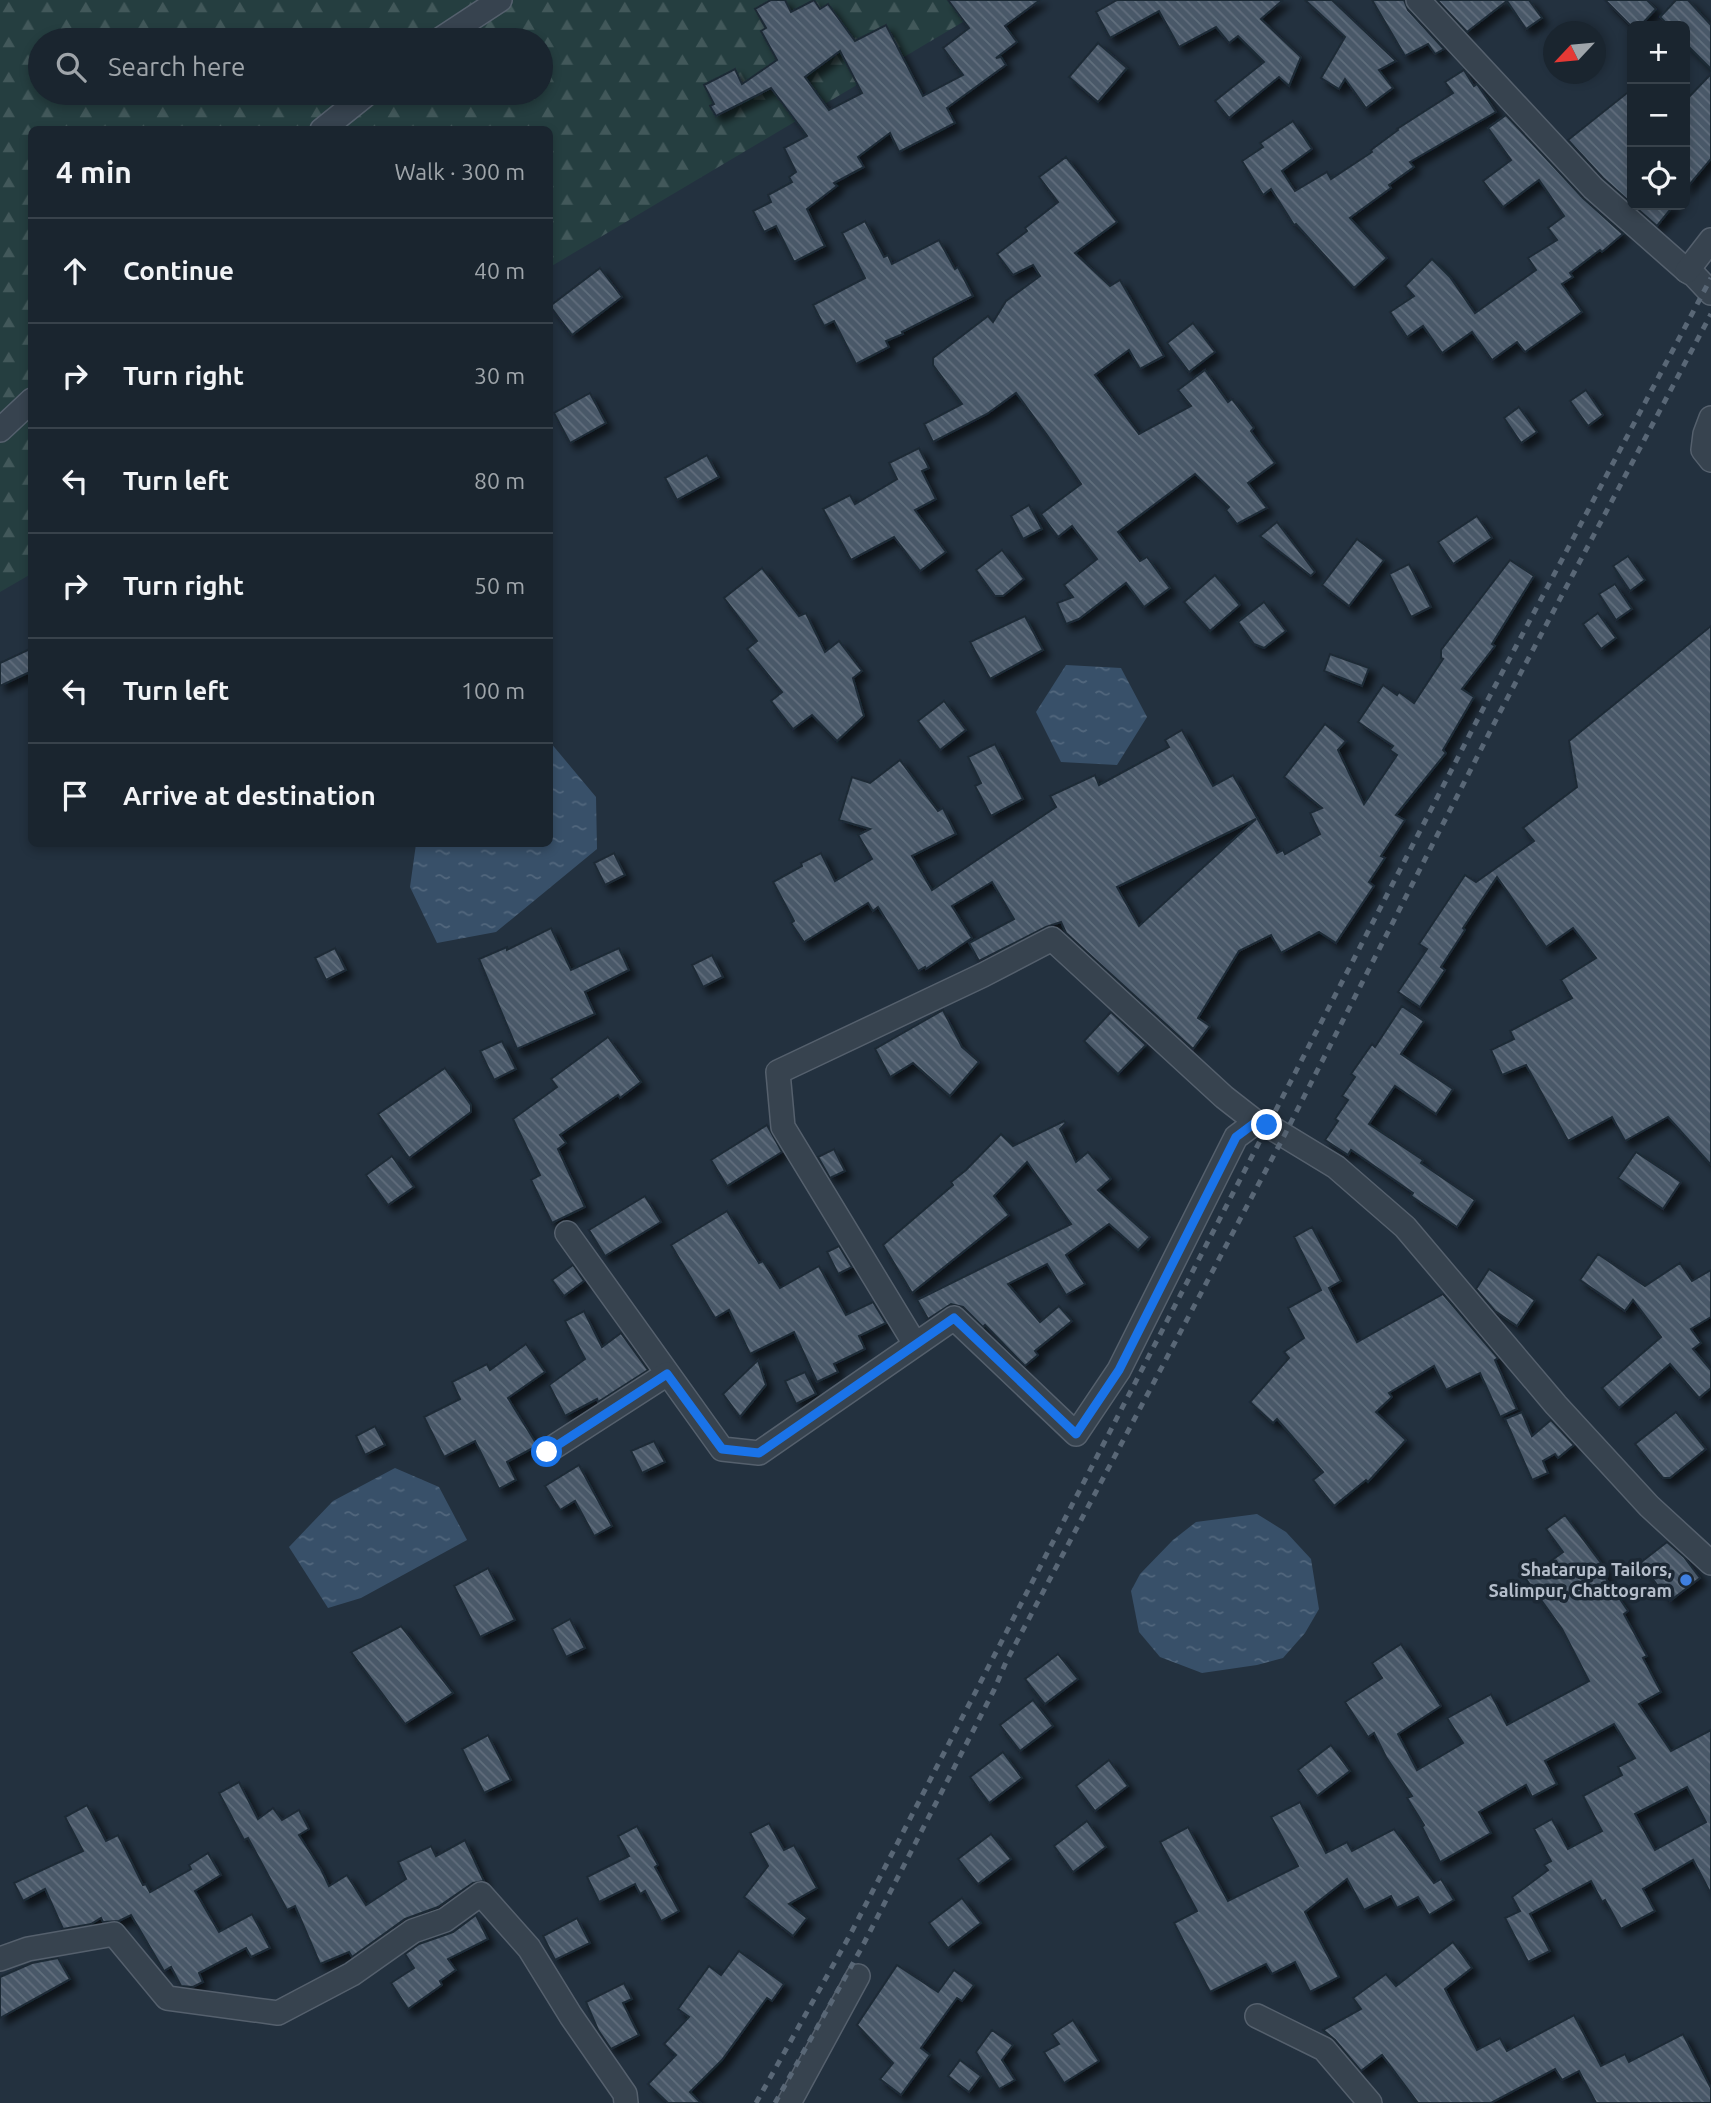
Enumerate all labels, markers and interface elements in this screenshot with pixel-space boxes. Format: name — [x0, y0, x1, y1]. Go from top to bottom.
north arrow — [1543, 21, 1606, 84]
map controls — [1627, 21, 1690, 210]
button: + — [1627, 21, 1690, 84]
search box — [28, 28, 553, 105]
icon: search — [52, 48, 90, 86]
text: Search here — [108, 52, 245, 81]
button: − — [1627, 84, 1690, 147]
button: locate — [1627, 147, 1690, 210]
text: 4 min — [56, 155, 132, 189]
text: Walk · 300 m — [394, 159, 525, 184]
icon: ahead — [56, 252, 94, 290]
text: Continue — [123, 256, 234, 285]
text: 40 m — [474, 258, 525, 283]
icon: right — [56, 357, 94, 395]
text: Turn right — [123, 361, 244, 390]
text: 30 m — [474, 363, 525, 388]
icon: left — [56, 462, 94, 500]
text: Turn left — [123, 466, 229, 495]
text: 80 m — [474, 468, 525, 493]
icon: right — [56, 567, 94, 605]
text: Turn right — [123, 571, 244, 600]
text: 50 m — [474, 573, 525, 598]
icon: left — [56, 672, 94, 710]
text: Turn left — [123, 676, 229, 705]
text: 100 m — [461, 678, 525, 703]
icon: arrive — [56, 777, 94, 815]
text: Arrive at destination — [123, 781, 376, 810]
route end — [1251, 1109, 1282, 1140]
route start — [531, 1436, 562, 1467]
place label: Shatarupa Tailors, Salimpur, Chattogram — [1488, 1559, 1672, 1600]
marker: Shatarupa Tailors, Salimpur, Chattogram — [1678, 1572, 1694, 1588]

